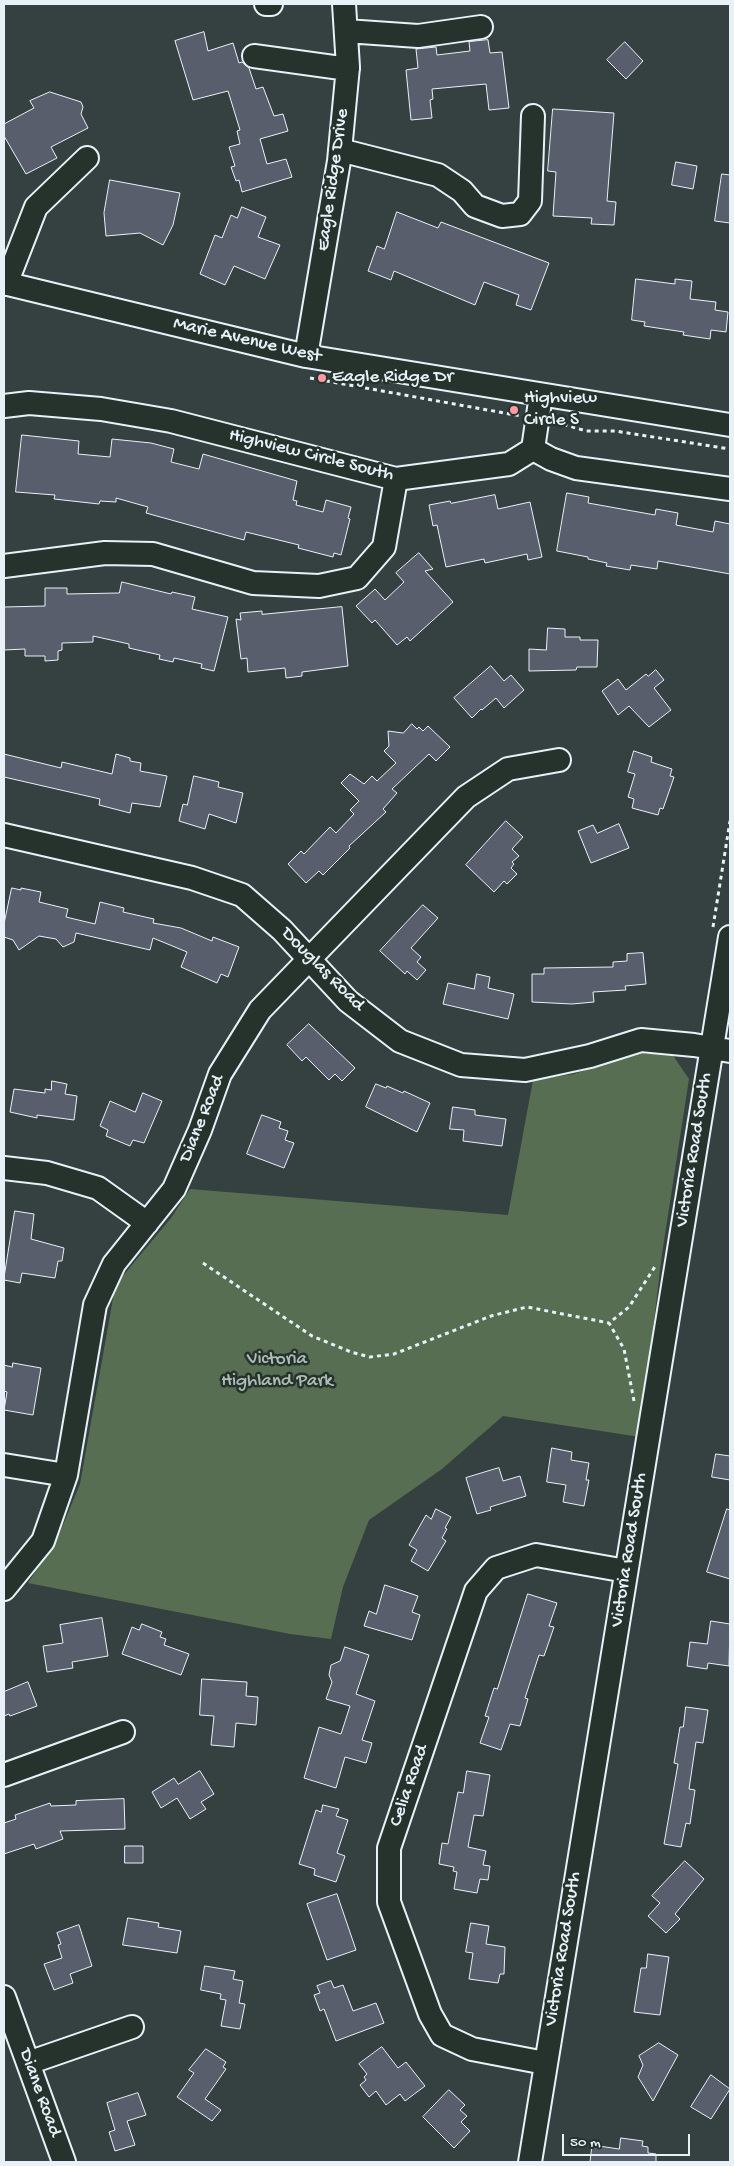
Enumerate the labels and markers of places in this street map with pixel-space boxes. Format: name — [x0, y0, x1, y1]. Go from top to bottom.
place label: Eagle Ridge Dr — [332, 367, 453, 389]
marker: Eagle Ridge Dr — [316, 372, 328, 384]
place label: Highview Circle S — [524, 388, 597, 432]
marker: Highview Circle S — [508, 404, 520, 416]

